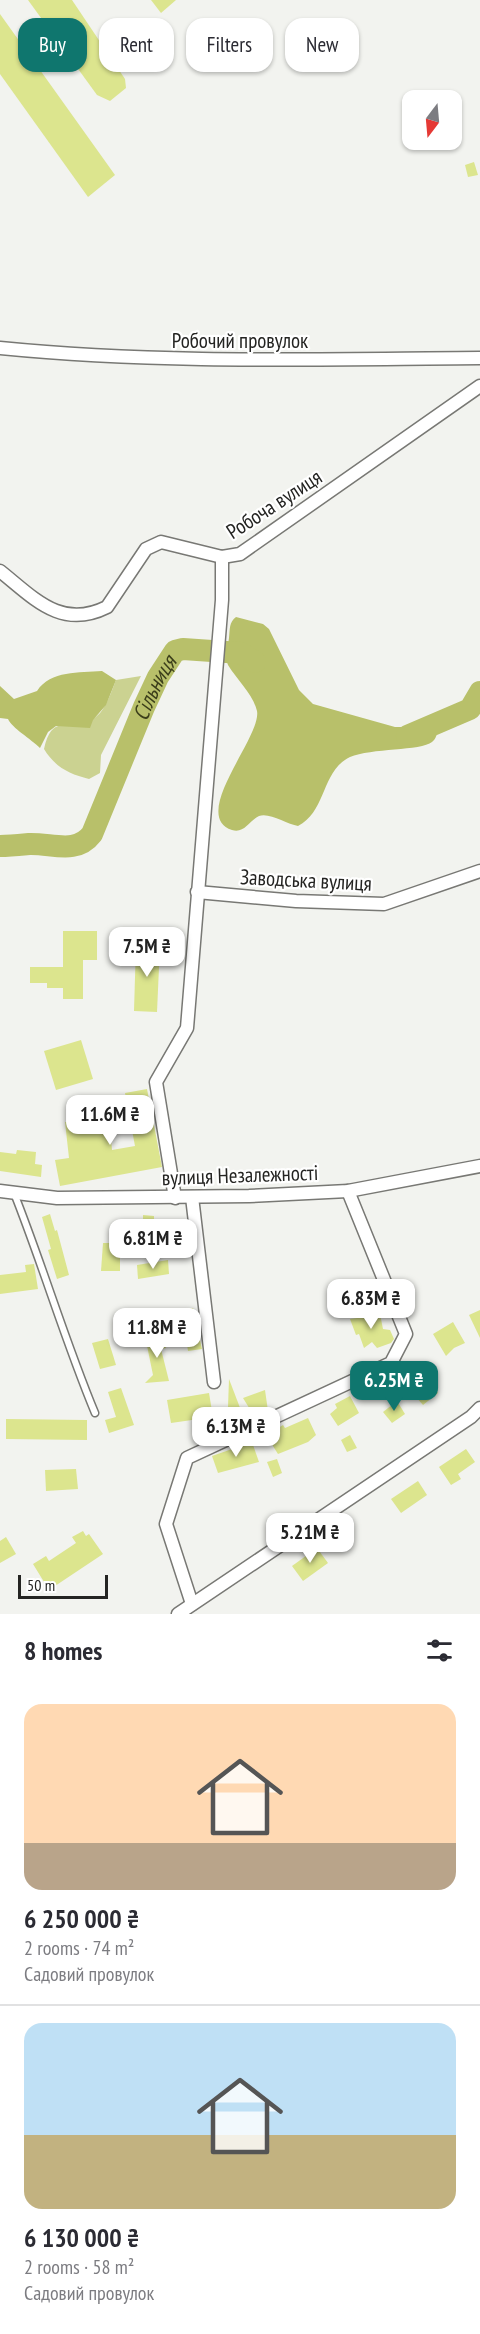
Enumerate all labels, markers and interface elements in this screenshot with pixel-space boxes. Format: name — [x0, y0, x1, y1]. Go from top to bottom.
chip: Buy — [18, 18, 87, 72]
chip: Rent — [99, 18, 174, 72]
chip: Filters — [186, 18, 273, 72]
chip: New — [285, 18, 359, 72]
north arrow — [402, 90, 462, 150]
map controls — [402, 90, 462, 150]
street label: Робочий провулок — [172, 327, 308, 354]
street label: Робоча вулиця — [221, 463, 327, 545]
water label: Сільниця — [126, 648, 184, 724]
street label: Заводська вулиця — [239, 863, 373, 897]
pin: 7.5M ₴ — [98, 927, 196, 978]
text: 7.5M ₴ — [123, 933, 171, 959]
pin: 11.6M ₴ — [55, 1095, 165, 1146]
text: 11.6M ₴ — [80, 1101, 140, 1127]
street label: вулиця Незалежності — [161, 1159, 319, 1191]
pin: 6.81M ₴ — [98, 1219, 208, 1270]
text: 6.81M ₴ — [123, 1225, 183, 1251]
pin: 6.83M ₴ — [316, 1279, 426, 1330]
text: 6.83M ₴ — [341, 1285, 401, 1311]
pin: 11.8M ₴ — [102, 1308, 212, 1359]
text: 11.8M ₴ — [127, 1314, 187, 1340]
pin: 6.25M ₴ — [339, 1361, 449, 1412]
text: 6.25M ₴ — [364, 1367, 424, 1393]
pin: 6.13M ₴ — [181, 1407, 291, 1458]
text: 6.13M ₴ — [206, 1413, 266, 1439]
pin: 5.21M ₴ — [255, 1513, 365, 1564]
text: 5.21M ₴ — [280, 1519, 340, 1545]
scale bar — [18, 1572, 108, 1600]
text: 50 m — [27, 1575, 55, 1595]
text: 8 homes — [24, 1634, 102, 1667]
icon: filters — [423, 1634, 456, 1667]
icon: home — [186, 1743, 294, 1851]
text: 6 250 000 ₴ — [24, 1902, 139, 1935]
text: 2 rooms · 74 m² — [24, 1935, 134, 1961]
text: Садовий провулок — [24, 1961, 154, 1987]
icon: home — [186, 2062, 294, 2170]
text: 6 130 000 ₴ — [24, 2221, 139, 2254]
text: 2 rooms · 58 m² — [24, 2254, 134, 2280]
text: Садовий провулок — [24, 2280, 154, 2306]

